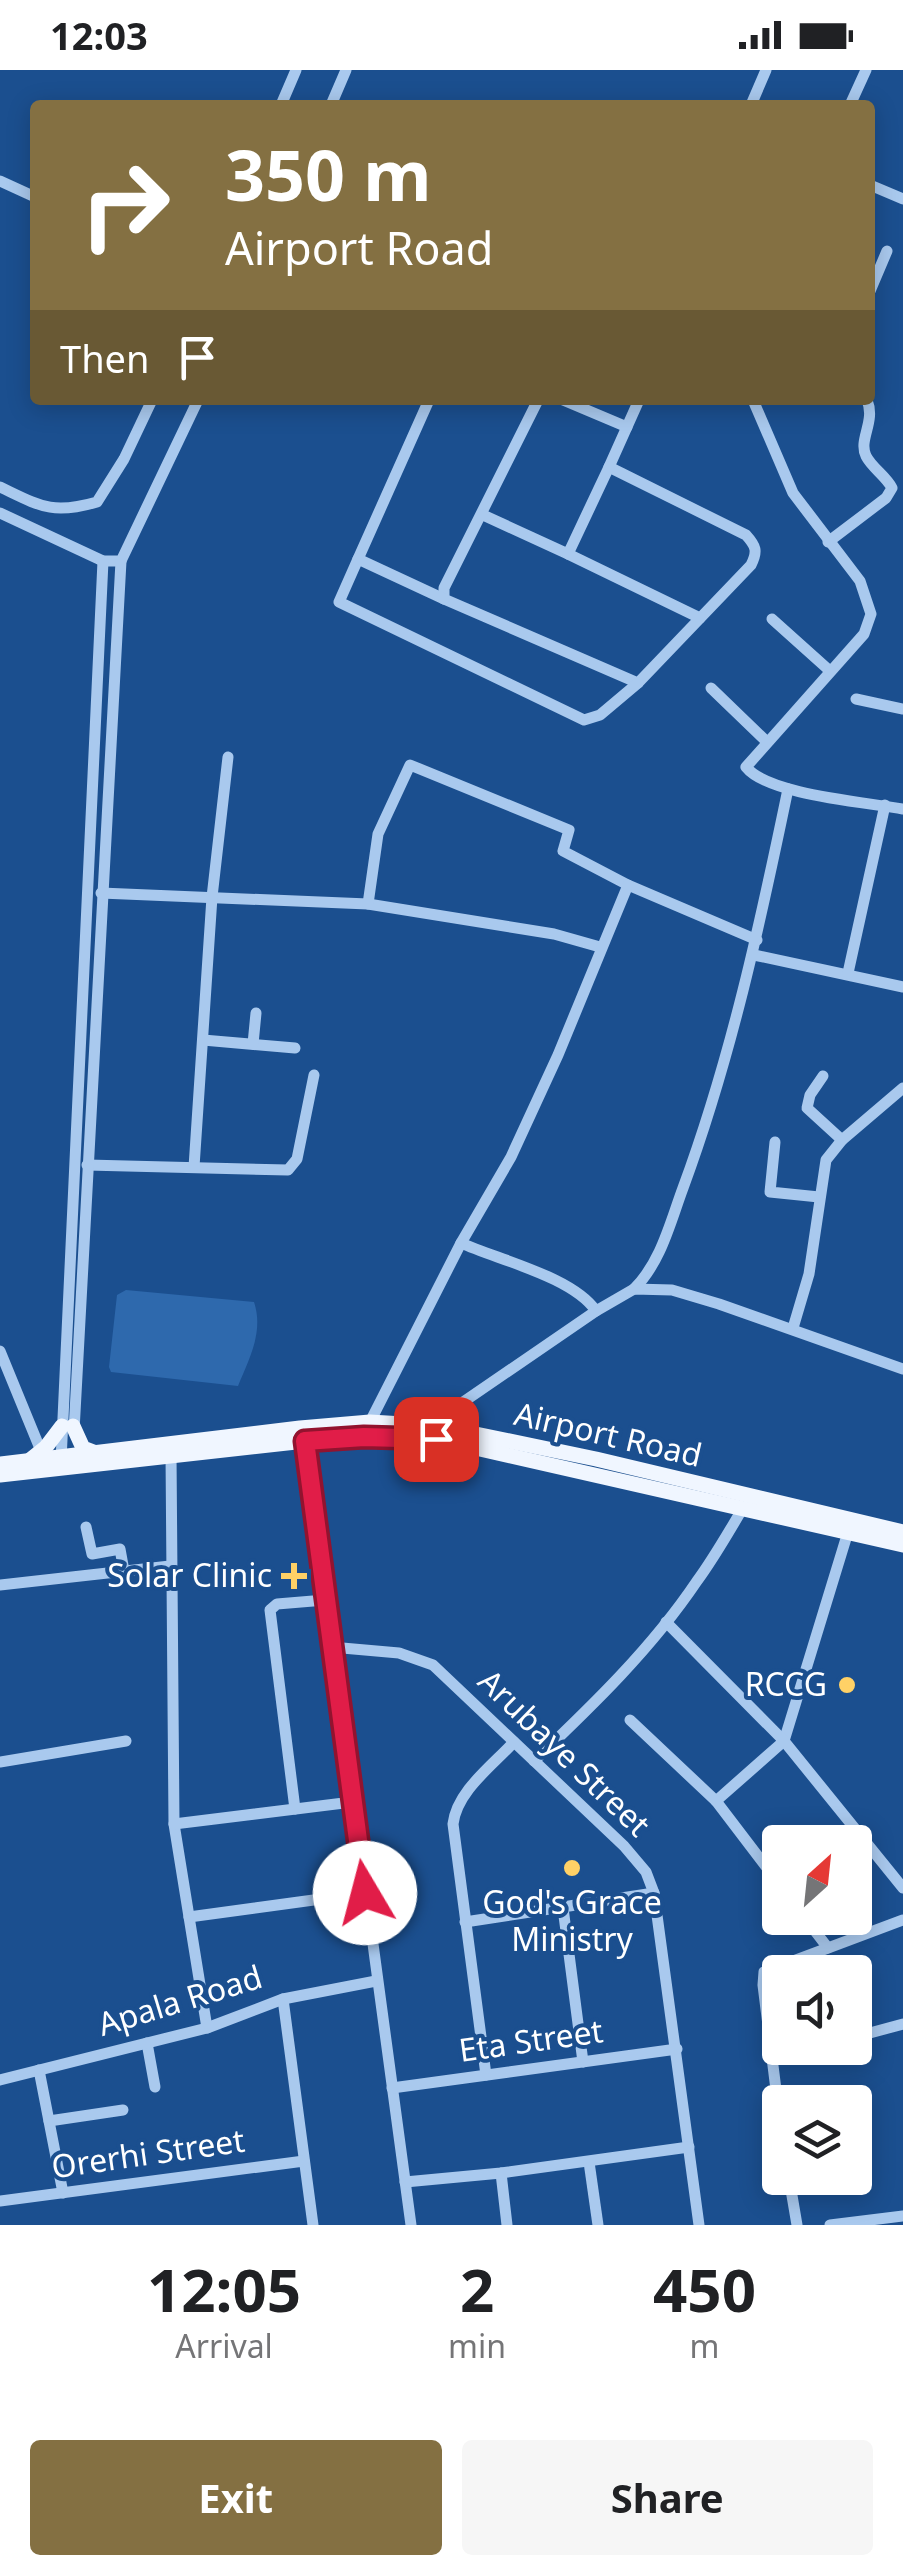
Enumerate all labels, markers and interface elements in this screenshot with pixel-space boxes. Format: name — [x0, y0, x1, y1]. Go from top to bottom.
text: 12:03 — [50, 9, 148, 61]
text: 350 m — [225, 126, 432, 222]
icon: right — [60, 140, 190, 270]
text: Airport Road — [225, 217, 494, 278]
icon: arrive — [170, 330, 225, 385]
text: Then — [60, 332, 150, 384]
street label: Airport Road — [510, 1391, 706, 1476]
pin — [394, 1397, 479, 1482]
icon: arrive — [409, 1412, 464, 1467]
place label: Solar Clinic — [107, 1553, 272, 1596]
marker: Solar Clinic — [281, 1563, 307, 1589]
street label: Arubaye Street — [470, 1659, 660, 1845]
place label: RCCG — [745, 1662, 827, 1705]
marker: RCCG — [836, 1674, 858, 1696]
north arrow — [762, 1825, 872, 1935]
map controls — [762, 1825, 872, 2195]
position arrow — [313, 1841, 417, 1945]
marker: God's Grace Ministry — [561, 1857, 583, 1879]
place label: God's Grace Ministry — [482, 1880, 662, 1960]
street label: Apala Road — [92, 1954, 267, 2045]
button: sound — [762, 1955, 872, 2065]
street label: Eta Street — [456, 2008, 606, 2071]
button: layers — [762, 2085, 872, 2195]
street label: Orerhi Street — [48, 2118, 247, 2187]
text: 12:05 — [147, 2248, 301, 2330]
text: 2 — [460, 2248, 494, 2330]
text: 450 — [653, 2248, 756, 2330]
text: Arrival — [175, 2324, 273, 2367]
text: min — [448, 2324, 506, 2367]
text: m — [690, 2324, 719, 2367]
button: Exit — [30, 2440, 442, 2555]
button: Share — [462, 2440, 873, 2555]

